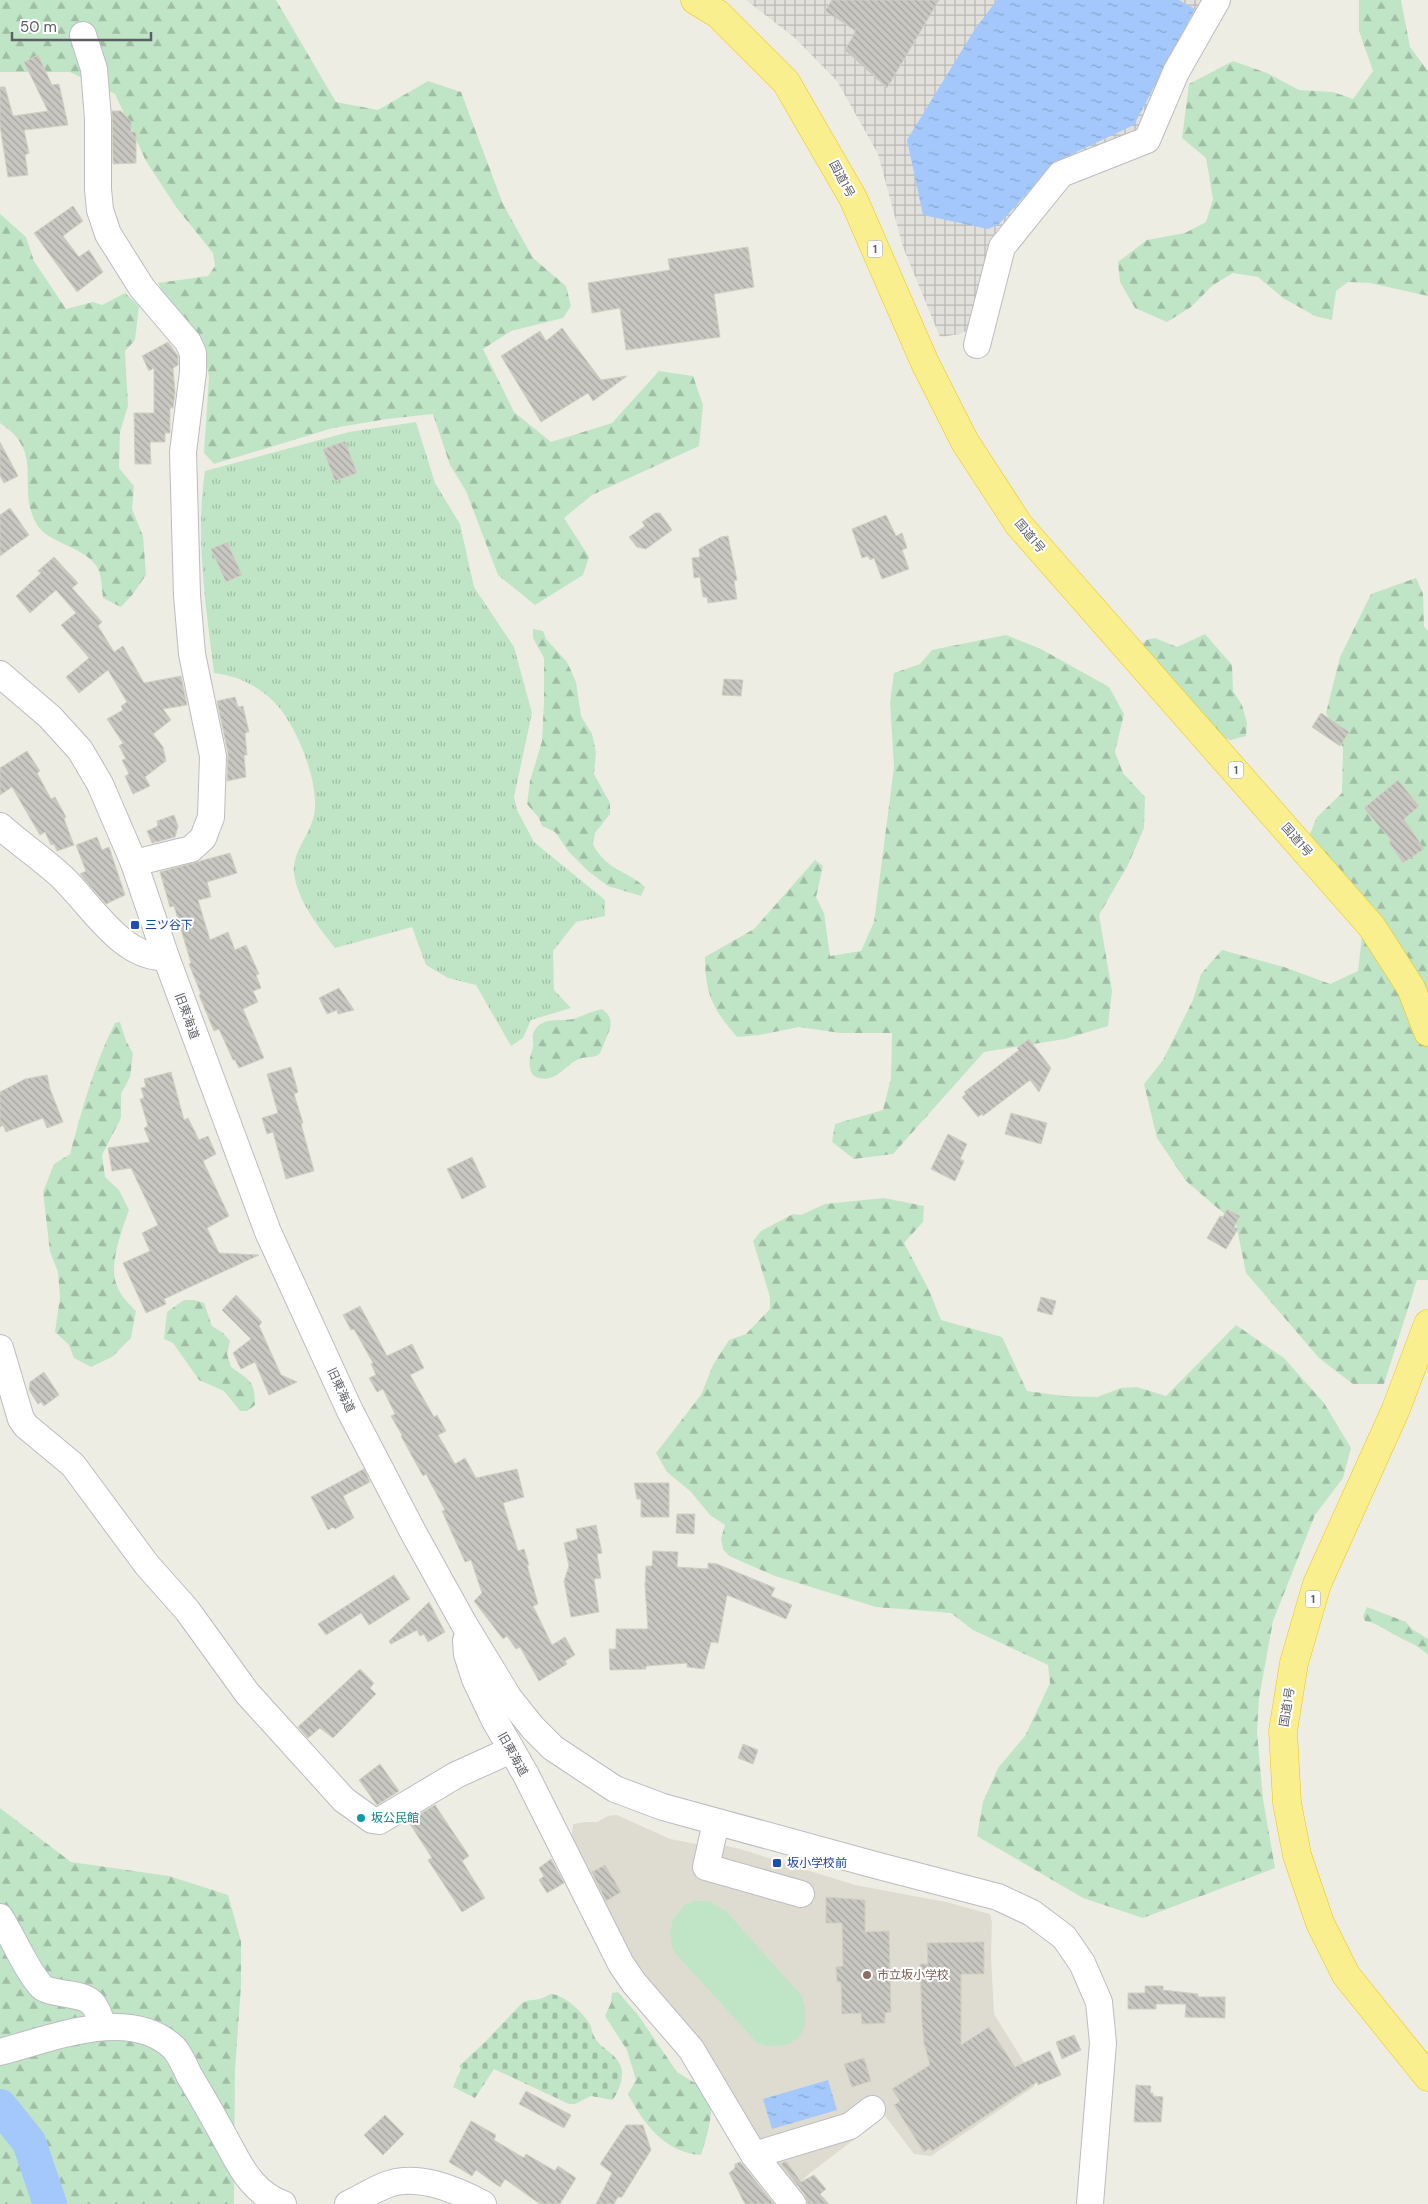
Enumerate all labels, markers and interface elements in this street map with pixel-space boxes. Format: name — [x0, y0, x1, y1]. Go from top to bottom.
scale bar — [12, 10, 151, 42]
text: 50 m — [20, 17, 57, 37]
street label: 国道1号 — [826, 158, 858, 200]
road number: 1 — [868, 240, 882, 258]
street label: 国道1号 — [1011, 516, 1049, 556]
road number: 1 — [1228, 762, 1244, 778]
street label: 国道1号 — [1278, 820, 1316, 860]
place label: 三ツ谷下 — [145, 917, 193, 933]
marker: 三ツ谷下 — [129, 919, 141, 931]
street label: 旧東海道 — [171, 991, 203, 1041]
street label: 旧東海道 — [324, 1365, 358, 1415]
road number: 1 — [1306, 1590, 1320, 1608]
street label: 国道1号 — [1276, 1686, 1298, 1728]
street label: 旧東海道 — [494, 1729, 532, 1779]
place label: 坂公民館 — [371, 1810, 419, 1826]
marker: 坂公民館 — [355, 1812, 367, 1824]
place label: 坂小学校前 — [787, 1855, 847, 1871]
marker: 坂小学校前 — [771, 1857, 783, 1869]
place label: 市立坂小学校 — [877, 1967, 949, 1983]
marker: 市立坂小学校 — [861, 1969, 873, 1981]

